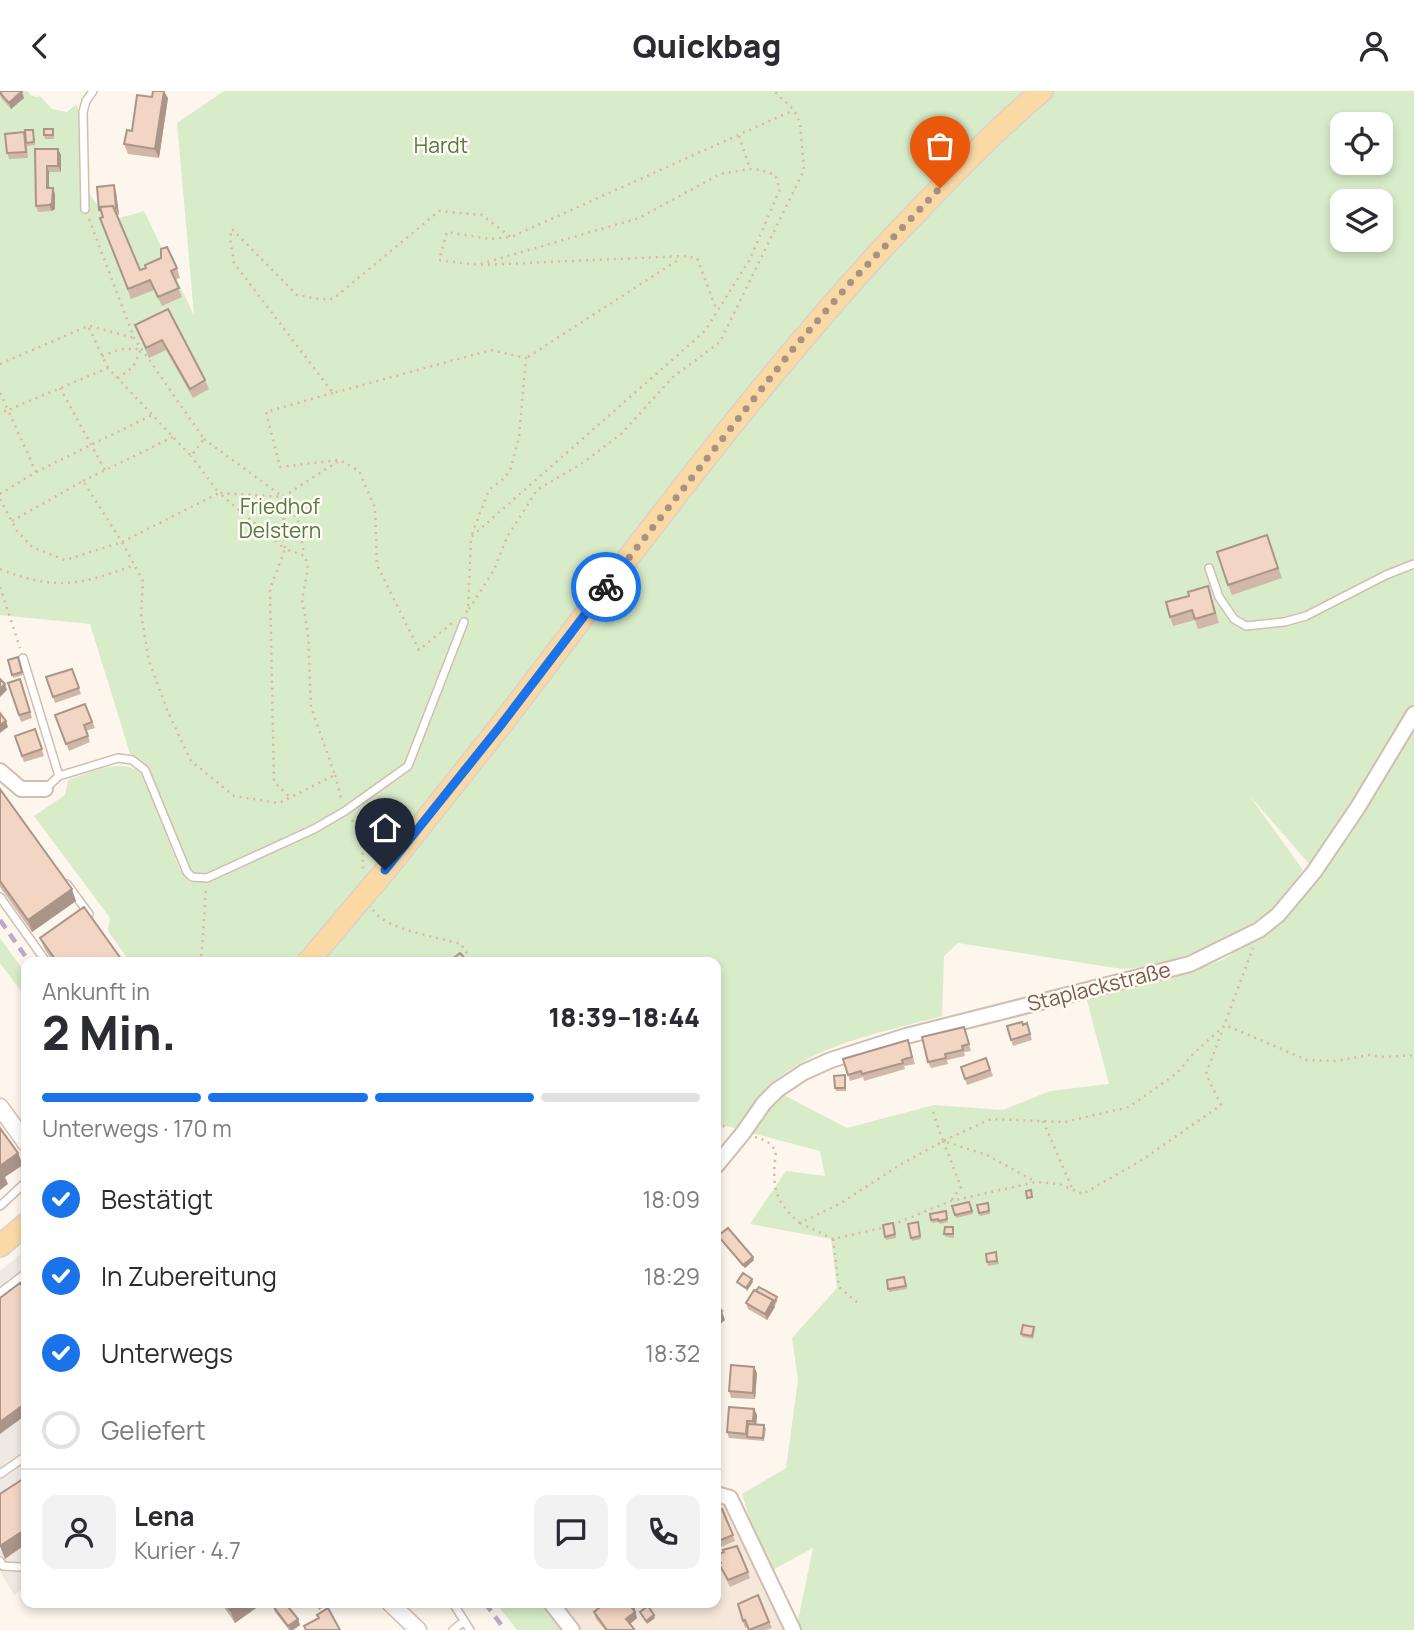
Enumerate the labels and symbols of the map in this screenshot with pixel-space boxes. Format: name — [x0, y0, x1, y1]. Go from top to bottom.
pin — [910, 116, 970, 188]
park label: Hardt — [414, 131, 468, 159]
park label: Friedhof Delstern — [239, 492, 321, 544]
courier — [571, 552, 641, 622]
pin — [355, 798, 415, 870]
street label: Staplackstraße — [1024, 955, 1173, 1017]

